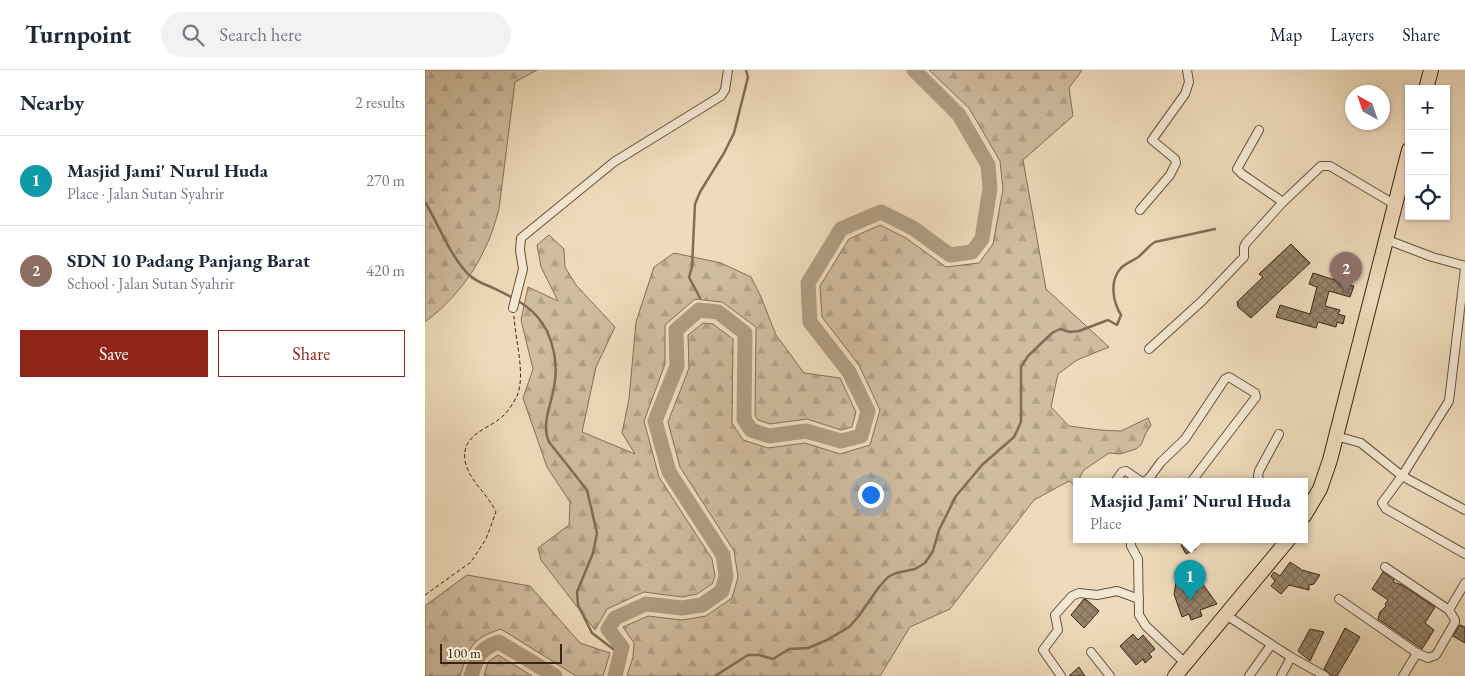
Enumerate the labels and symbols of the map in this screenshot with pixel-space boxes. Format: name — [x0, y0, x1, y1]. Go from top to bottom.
north arrow — [1345, 85, 1390, 130]
pin: 2 — [1330, 252, 1362, 293]
your location — [858, 482, 884, 508]
pin: 1 — [1174, 560, 1206, 601]
scale bar — [440, 641, 563, 664]

